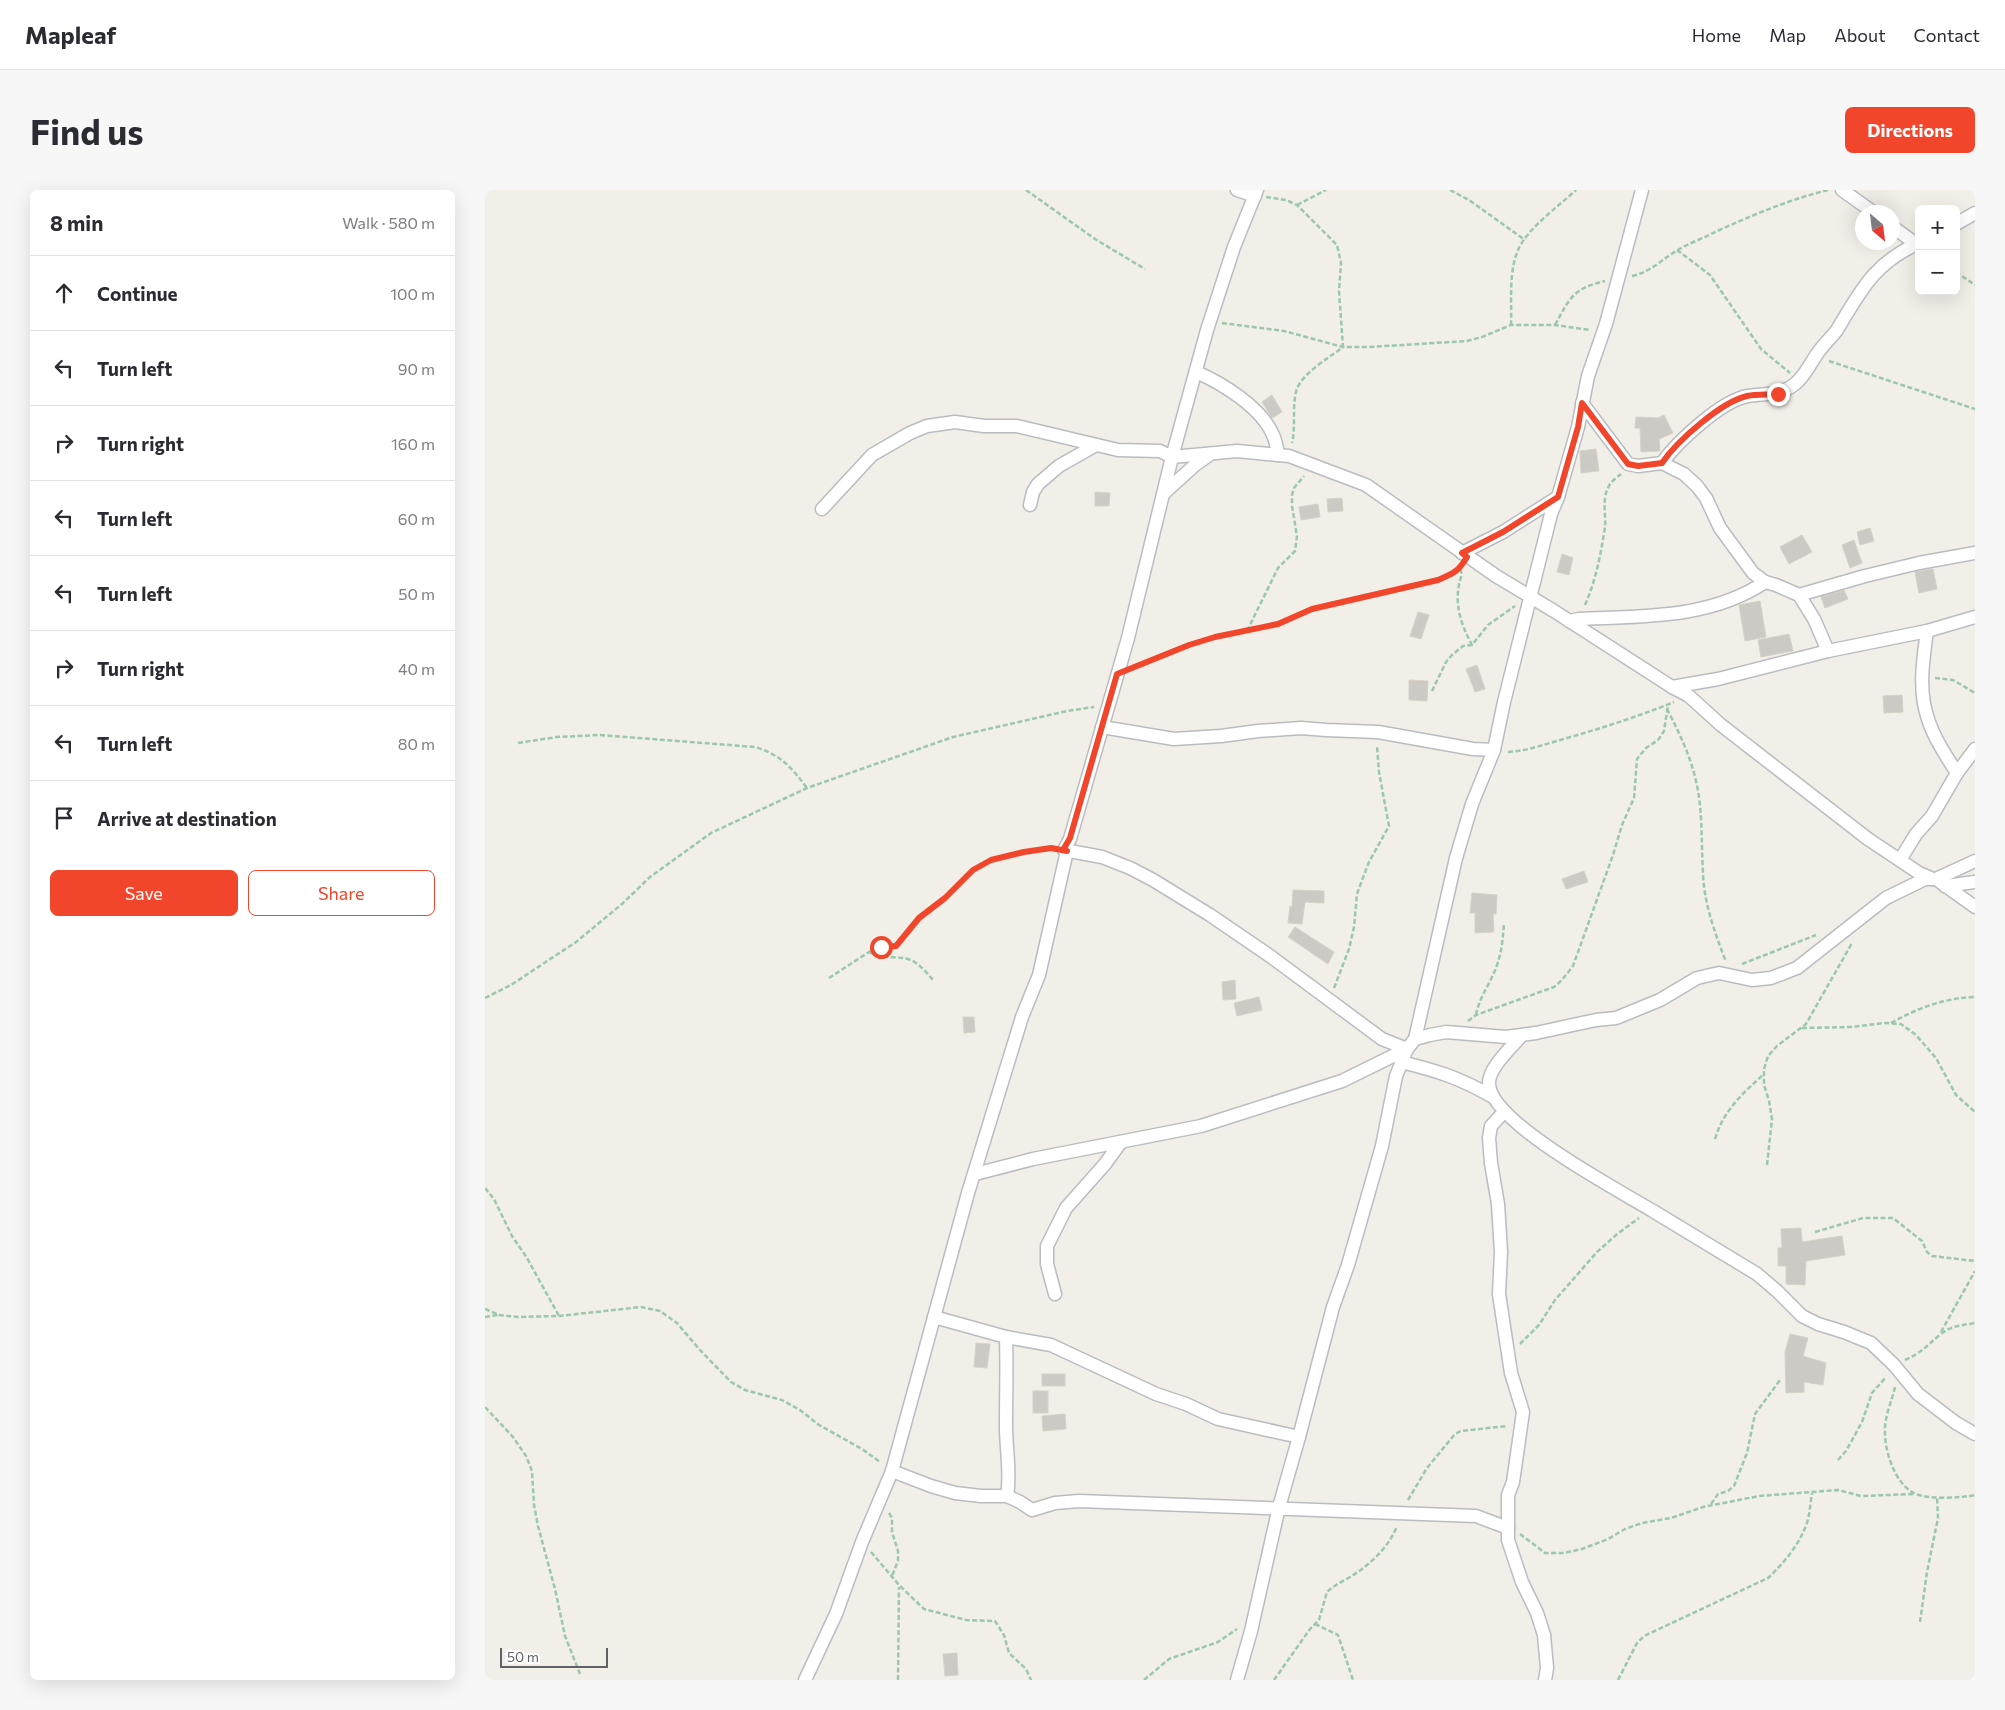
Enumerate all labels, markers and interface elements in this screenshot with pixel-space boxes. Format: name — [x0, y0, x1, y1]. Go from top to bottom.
text: Mapleaf — [25, 20, 116, 49]
text: Home — [1692, 24, 1741, 46]
text: Map — [1769, 24, 1806, 46]
text: About — [1834, 24, 1886, 46]
text: Contact — [1914, 24, 1980, 46]
button: Directions — [1845, 107, 1975, 153]
text: Find us — [30, 109, 144, 152]
north arrow — [1855, 205, 1900, 250]
map controls — [1915, 205, 1960, 295]
button: + — [1915, 205, 1960, 250]
text: 8 min — [50, 210, 103, 235]
text: Walk · 580 m — [342, 213, 435, 232]
button: − — [1915, 250, 1960, 295]
icon: ahead — [50, 279, 78, 307]
text: Continue — [97, 282, 177, 305]
text: 100 m — [390, 284, 435, 303]
icon: left — [50, 354, 78, 382]
text: Turn left — [97, 357, 172, 380]
text: 90 m — [398, 359, 435, 378]
route end — [1767, 383, 1790, 406]
icon: right — [50, 429, 78, 457]
text: Turn right — [97, 432, 184, 455]
text: 160 m — [391, 434, 435, 453]
icon: left — [50, 504, 78, 532]
text: Turn left — [97, 507, 172, 530]
text: 60 m — [398, 509, 435, 528]
icon: left — [50, 579, 78, 607]
text: Turn left — [97, 582, 172, 605]
text: 50 m — [398, 584, 435, 603]
icon: right — [50, 654, 78, 682]
text: Turn right — [97, 657, 184, 680]
text: 40 m — [398, 659, 435, 678]
icon: left — [50, 729, 78, 757]
text: Turn left — [97, 732, 172, 755]
text: 80 m — [398, 734, 435, 753]
icon: arrive — [50, 804, 78, 832]
text: Arrive at destination — [97, 807, 277, 830]
button: Save — [50, 870, 238, 916]
button: Share — [248, 870, 435, 916]
route start — [870, 936, 893, 959]
scale bar — [500, 1645, 607, 1668]
text: 50 m — [507, 1648, 539, 1665]

